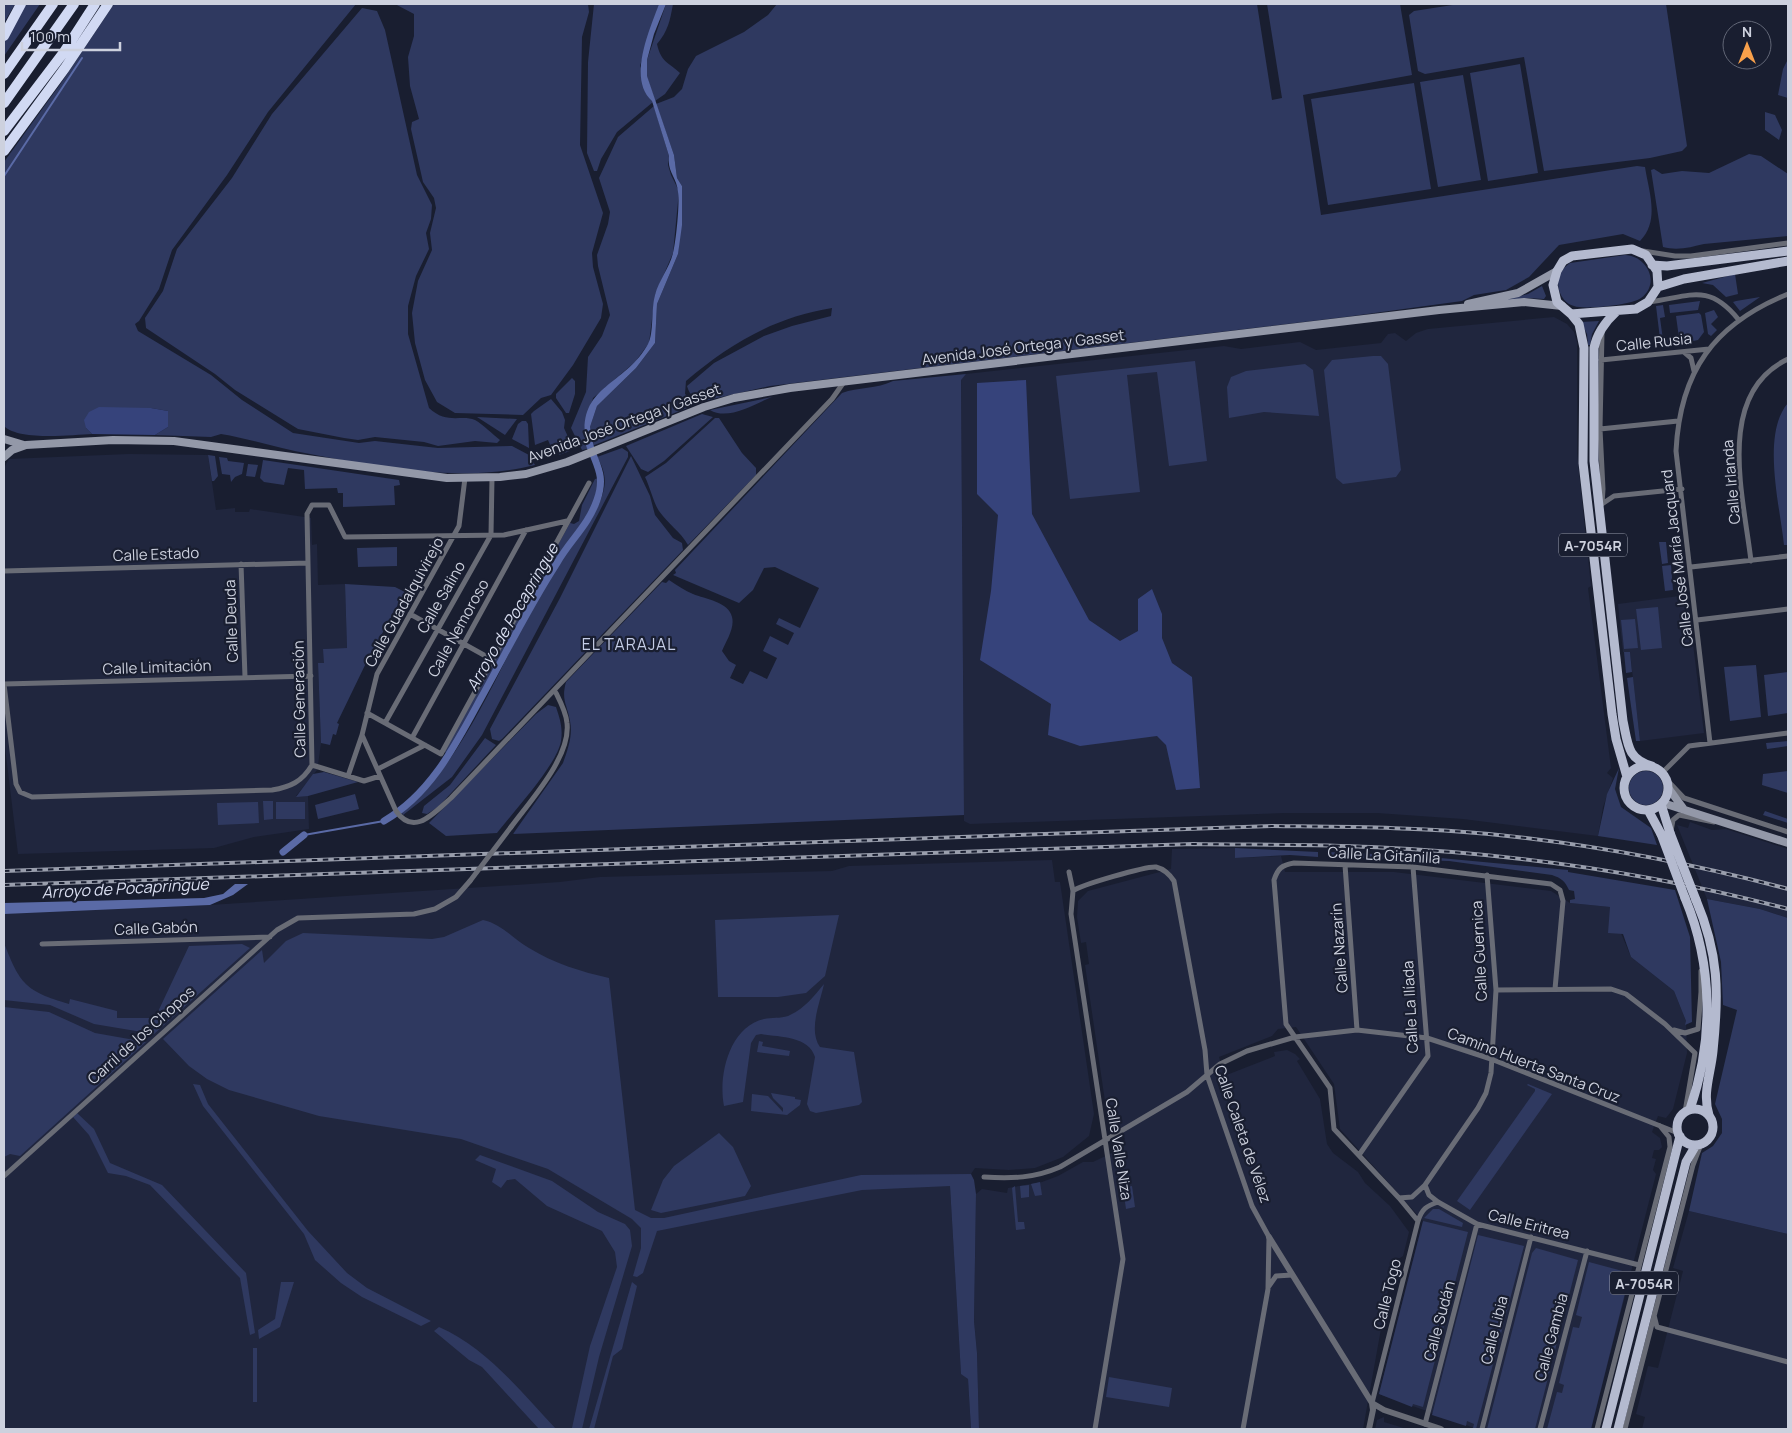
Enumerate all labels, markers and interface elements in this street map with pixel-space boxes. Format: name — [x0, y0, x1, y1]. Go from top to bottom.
scale bar — [22, 20, 120, 52]
north arrow — [1722, 20, 1772, 70]
text: N — [1742, 22, 1752, 41]
text: 100 m — [30, 26, 70, 47]
street label: Avenida José Ortega y Gasset — [920, 324, 1126, 370]
street label: Calle Rusia — [1615, 328, 1693, 356]
street label: Avenida José Ortega y Gasset — [525, 378, 723, 468]
street label: Calle Irlanda — [1717, 439, 1745, 525]
street label: Calle José María Jacquard — [1656, 468, 1698, 648]
street label: Calle Guadalquivirejo — [360, 533, 449, 671]
road number: A-7054R — [1559, 534, 1627, 556]
water label: Arroyo de Pocapringue — [461, 538, 564, 695]
street label: Calle Estado — [112, 542, 200, 566]
street label: Calle Salino — [412, 557, 470, 637]
street label: Calle Nemoroso — [422, 575, 494, 681]
street label: Calle Deuda — [219, 579, 243, 663]
district label: EL TARAJAL — [582, 633, 676, 655]
street label: Calle Generación — [287, 640, 311, 758]
street label: Calle Limitación — [102, 655, 212, 679]
street label: Calle La Gitanilla — [1327, 842, 1441, 868]
water label: Arroyo de Pocapringue — [41, 873, 211, 903]
street label: Calle Guernica — [1466, 900, 1492, 1002]
street label: Calle Nazarín — [1325, 902, 1353, 994]
street label: Calle Gabón — [114, 916, 198, 940]
street label: Calle La Ilíada — [1397, 960, 1423, 1054]
street label: Carril de los Chopos — [83, 981, 199, 1089]
street label: Camino Huerta Santa Cruz — [1445, 1022, 1623, 1108]
street label: Calle Caleta de Vélez — [1210, 1062, 1276, 1206]
street label: Calle Valle Niza — [1101, 1097, 1137, 1201]
street label: Calle Eritrea — [1486, 1204, 1572, 1244]
street label: Calle Togo — [1368, 1256, 1406, 1332]
road number: A-7054R — [1610, 1272, 1678, 1295]
street label: Calle Sudán — [1418, 1279, 1460, 1363]
street label: Calle Gambia — [1529, 1291, 1573, 1383]
street label: Calle Libia — [1475, 1294, 1513, 1366]

